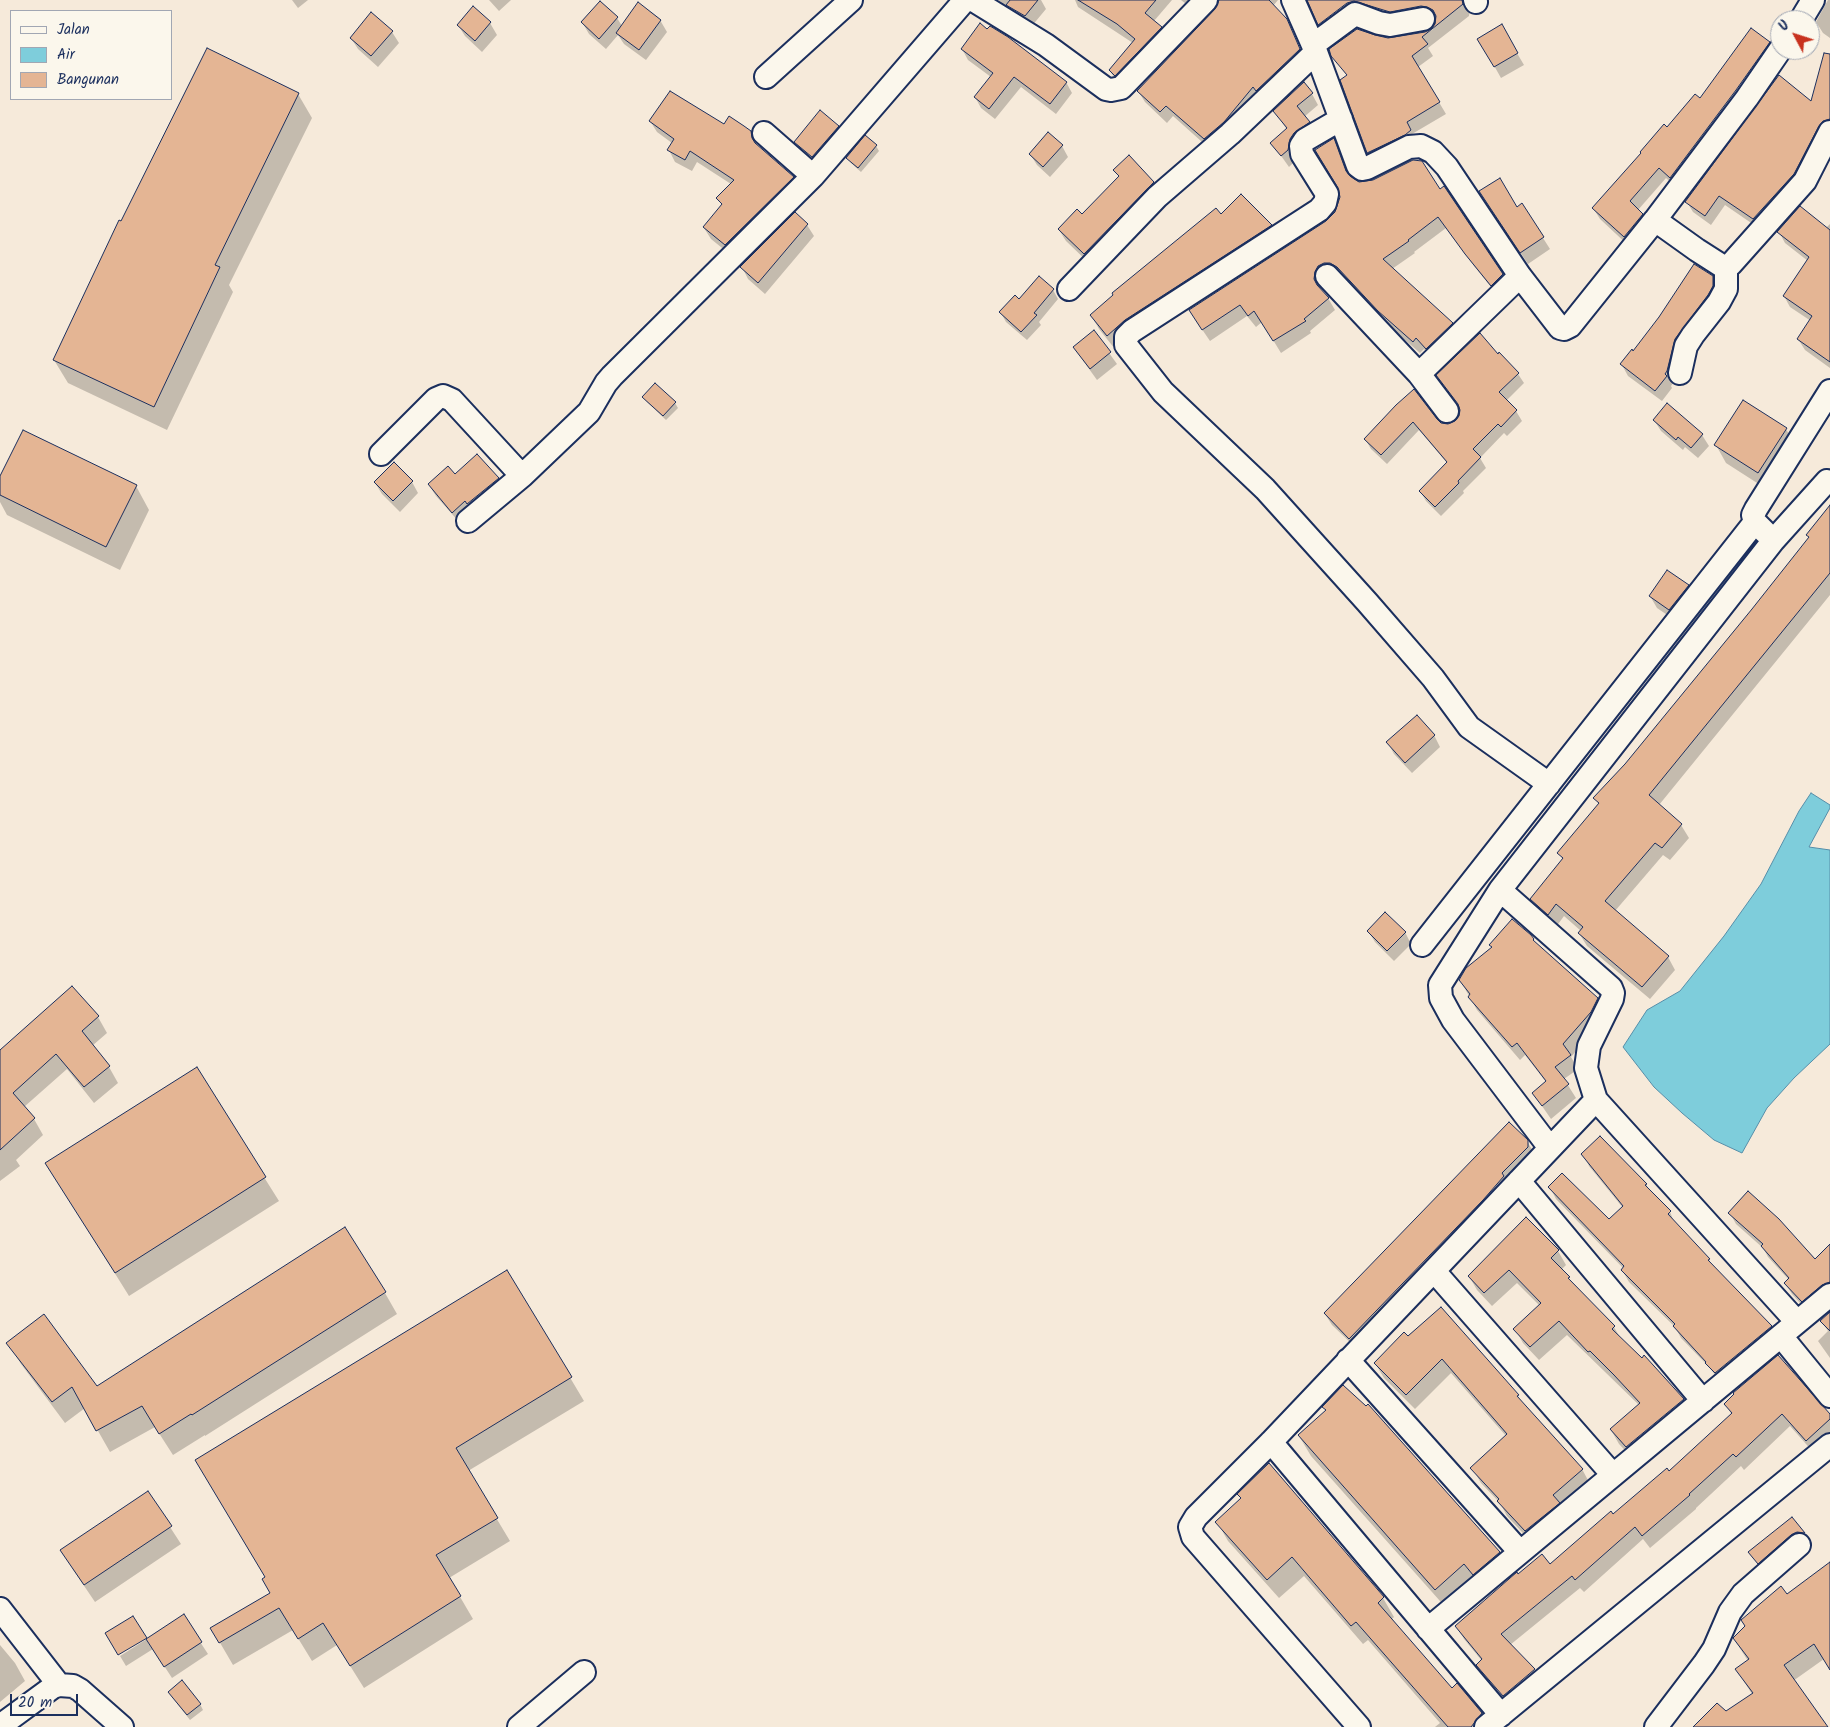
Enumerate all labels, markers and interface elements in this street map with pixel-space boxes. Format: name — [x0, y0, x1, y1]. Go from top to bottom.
legend — [10, 10, 172, 100]
north arrow — [1770, 10, 1820, 60]
text: U — [1773, 16, 1795, 36]
text: Jalan — [57, 18, 90, 42]
text: Air — [57, 43, 75, 67]
text: Bangunan — [57, 68, 119, 92]
scale bar — [12, 1684, 80, 1716]
text: 20 m — [18, 1691, 52, 1715]

